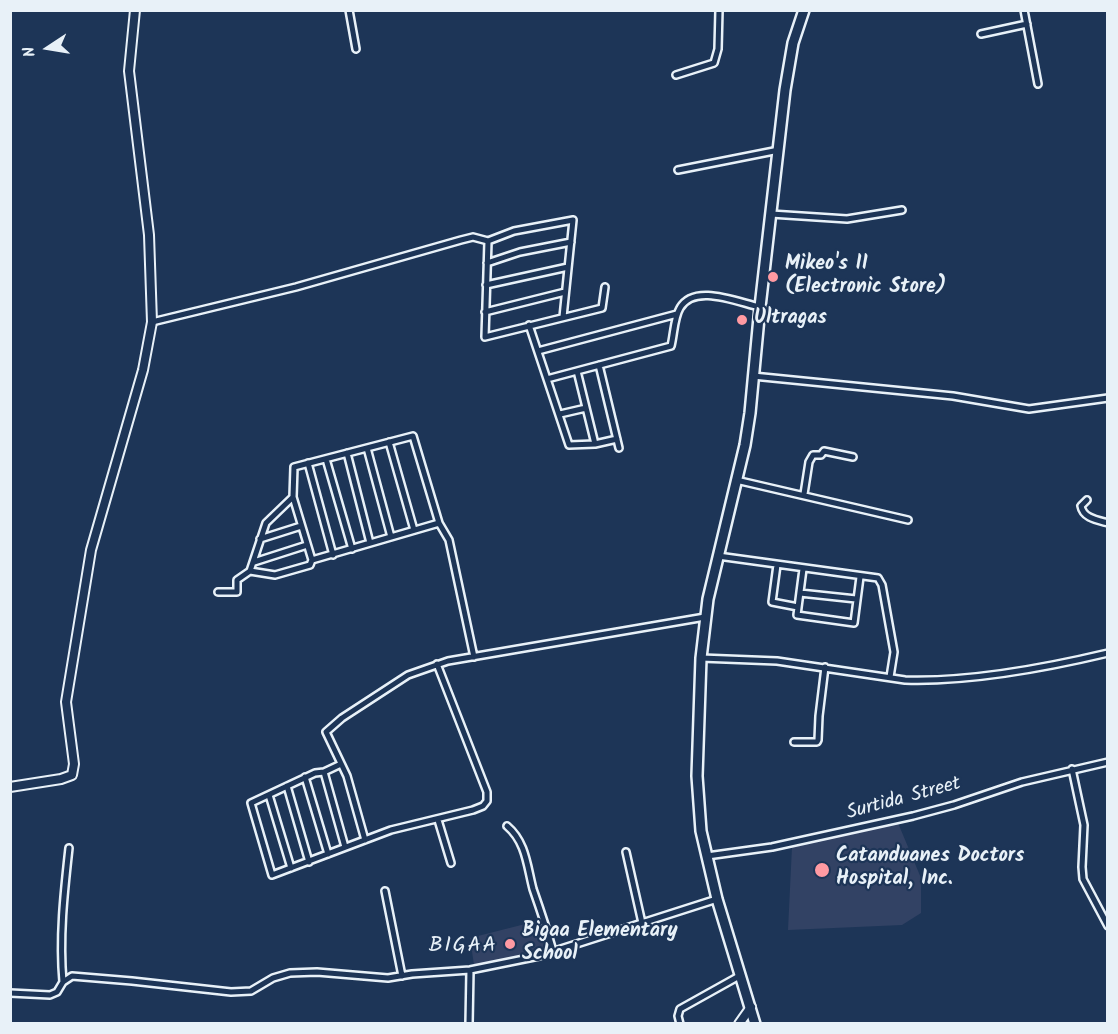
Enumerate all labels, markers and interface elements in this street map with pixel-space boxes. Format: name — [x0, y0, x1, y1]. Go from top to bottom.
north arrow — [18, 18, 78, 78]
text: N — [17, 44, 43, 59]
place label: Mikeo's II (Electronic Store) — [785, 254, 946, 301]
marker: Mikeo's II (Electronic Store) — [766, 270, 780, 284]
place label: Ultragas — [754, 308, 827, 332]
marker: Ultragas — [735, 313, 749, 327]
street label: Surtida Street — [844, 773, 964, 827]
place label: Catanduanes Doctors Hospital, Inc. — [836, 846, 1024, 893]
marker: Catanduanes Doctors Hospital, Inc. — [813, 861, 831, 879]
place label: Bigaa Elementary School — [522, 921, 678, 968]
district label: BIGAA — [429, 934, 497, 960]
marker: Bigaa Elementary School — [503, 937, 517, 951]

